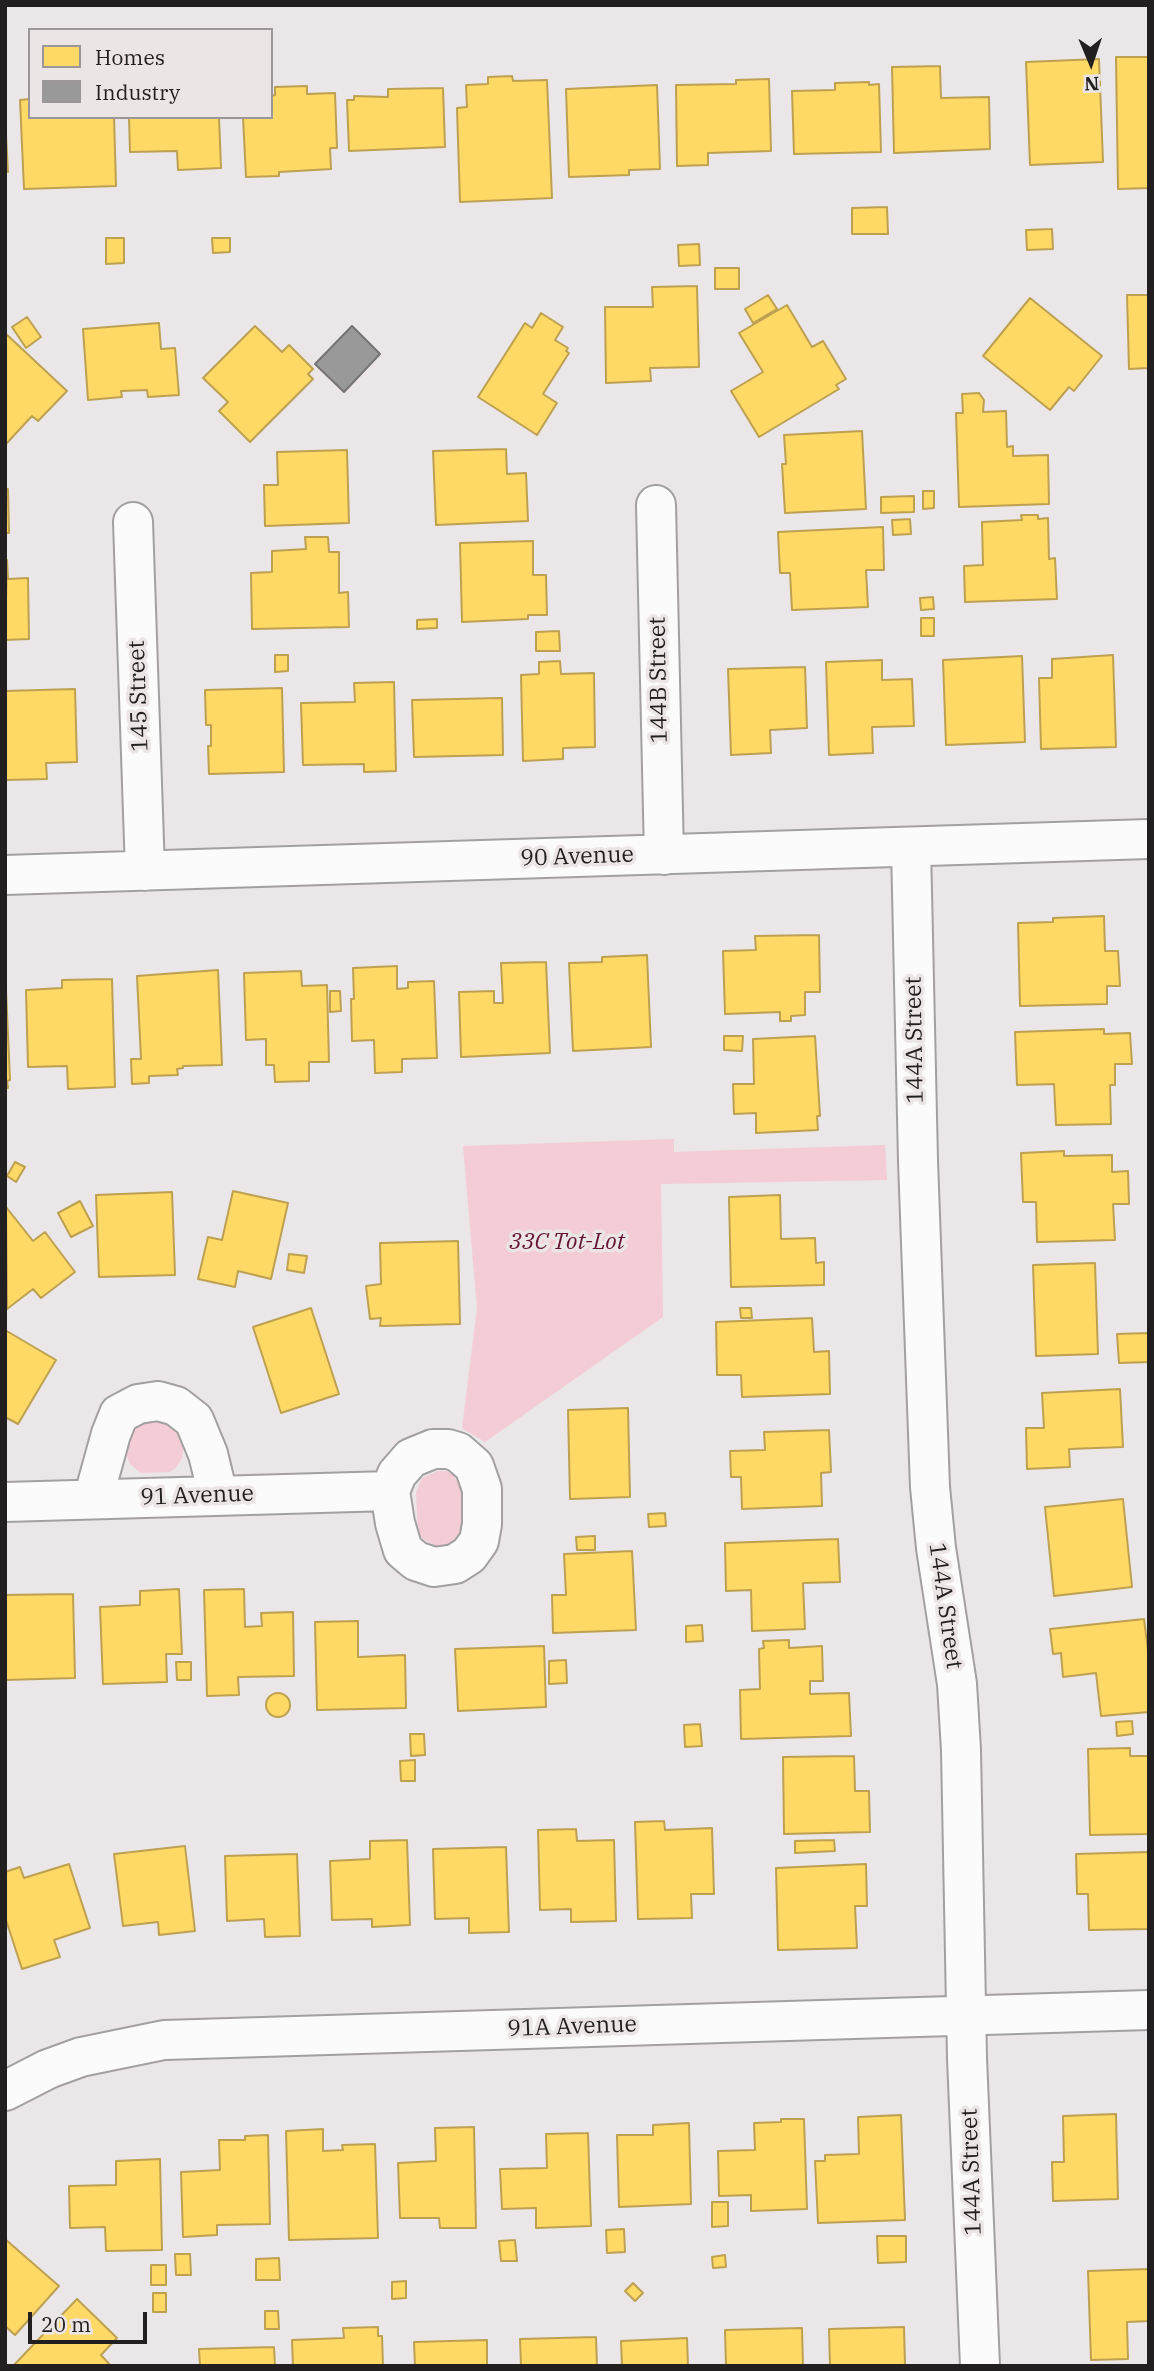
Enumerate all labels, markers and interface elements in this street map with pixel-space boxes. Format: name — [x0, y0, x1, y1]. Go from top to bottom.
legend — [28, 28, 273, 119]
north arrow — [1056, 28, 1126, 98]
text: Homes — [95, 43, 165, 71]
text: N — [1084, 72, 1100, 96]
text: Industry — [95, 78, 180, 106]
street label: 144B Street — [644, 616, 674, 744]
street label: 145 Street — [123, 640, 155, 752]
street label: 90 Avenue — [520, 841, 634, 873]
street label: 144A Street — [900, 976, 930, 1104]
park label: 33C Tot-Lot — [509, 1228, 625, 1256]
street label: 91 Avenue — [140, 1480, 254, 1512]
street label: 144A Street — [922, 1541, 968, 1671]
street label: 91A Avenue — [507, 2011, 637, 2043]
street label: 144A Street — [956, 2108, 988, 2236]
scale bar — [32, 2298, 150, 2342]
text: 20 m — [41, 2310, 91, 2338]

